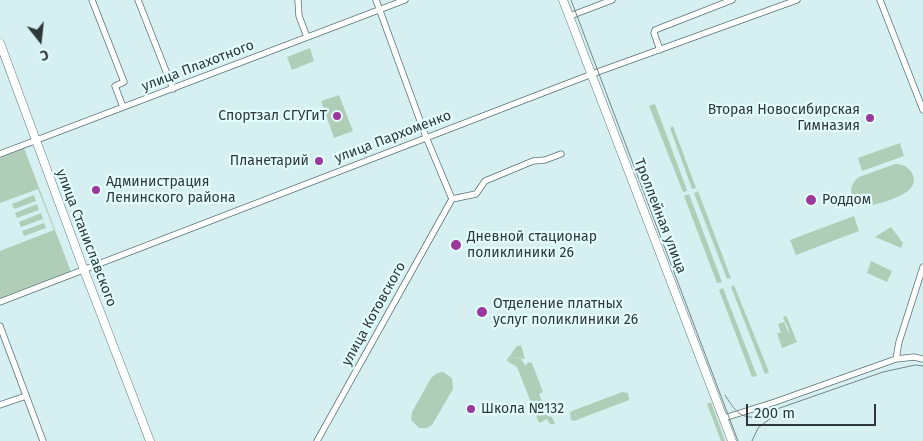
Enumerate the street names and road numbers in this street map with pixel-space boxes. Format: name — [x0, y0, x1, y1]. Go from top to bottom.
street label: улица Плахотного — [139, 37, 257, 95]
street label: улица Пархоменко — [332, 107, 454, 167]
street label: Троллейная улица — [630, 156, 690, 276]
street label: улица Станиславского — [52, 167, 120, 309]
street label: улица Котовского — [338, 259, 410, 369]

